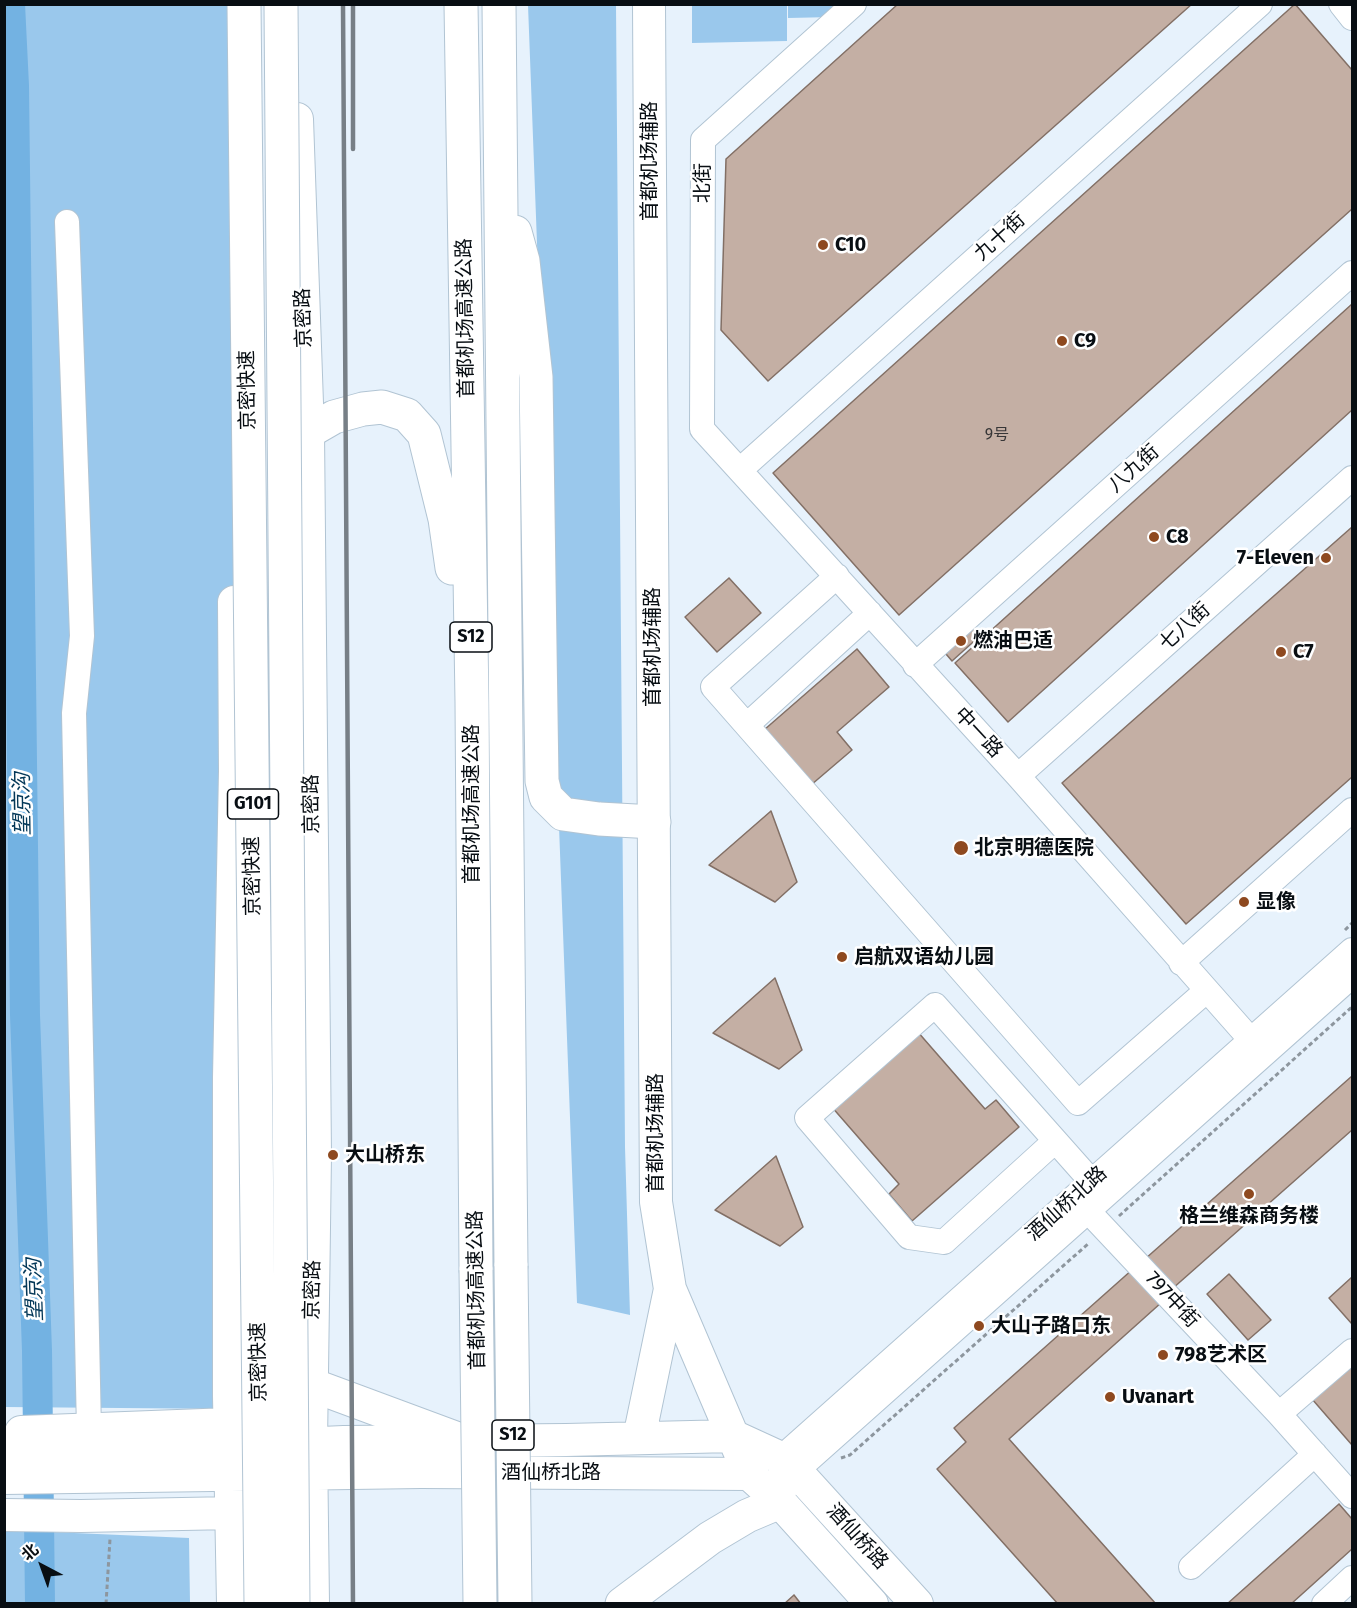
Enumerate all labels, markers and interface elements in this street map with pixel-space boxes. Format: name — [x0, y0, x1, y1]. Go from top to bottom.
street label: 首都机场辅路 — [638, 101, 662, 221]
street label: 北街 — [691, 163, 715, 203]
street label: 九十街 — [970, 208, 1030, 266]
place label: C10 — [835, 233, 866, 257]
street label: 首都机场高速公路 — [453, 238, 479, 398]
marker: C10 — [816, 238, 830, 252]
street label: 京密路 — [291, 288, 317, 348]
place label: C9 — [1074, 329, 1096, 353]
marker: C9 — [1055, 334, 1069, 348]
street label: 京密快速 — [235, 350, 261, 430]
house number: 9号 — [985, 426, 1009, 446]
street label: 八九街 — [1104, 440, 1164, 498]
place label: C8 — [1166, 525, 1189, 549]
marker: C8 — [1147, 530, 1161, 544]
place label: 7-Eleven — [1237, 546, 1314, 570]
marker: 7-Eleven — [1319, 551, 1333, 565]
street label: 首都机场辅路 — [641, 587, 665, 707]
street label: 七八街 — [1155, 598, 1215, 656]
road number: S12 — [450, 622, 492, 652]
place label: 燃油巴适 — [973, 629, 1053, 653]
marker: 燃油巴适 — [954, 634, 968, 648]
place label: C7 — [1293, 640, 1314, 664]
marker: C7 — [1274, 645, 1288, 659]
street label: 中一路 — [949, 703, 1007, 763]
street label: 首都机场高速公路 — [460, 724, 484, 884]
water label: 望京沟 — [10, 772, 36, 836]
street label: 京密路 — [299, 774, 325, 834]
road number: G101 — [228, 789, 278, 819]
street label: 京密快速 — [240, 836, 266, 916]
place label: 北京明德医院 — [974, 836, 1094, 860]
marker: 北京明德医院 — [952, 839, 970, 857]
place label: 显像 — [1256, 890, 1296, 914]
marker: 显像 — [1237, 895, 1251, 909]
place label: 启航双语幼儿园 — [854, 945, 994, 969]
marker: 启航双语幼儿园 — [835, 950, 849, 964]
street label: 首都机场辅路 — [644, 1073, 668, 1193]
place label: 大山桥东 — [345, 1143, 425, 1167]
marker: 大山桥东 — [326, 1148, 340, 1162]
street label: 酒仙桥北路 — [1022, 1162, 1112, 1246]
marker: 格兰维森商务楼 — [1242, 1187, 1256, 1201]
place label: 格兰维森商务楼 — [1179, 1204, 1319, 1228]
street label: 首都机场高速公路 — [464, 1210, 490, 1370]
water label: 望京沟 — [21, 1258, 49, 1322]
street label: 京密路 — [300, 1260, 326, 1320]
street label: 797中街 — [1140, 1267, 1204, 1333]
place label: 大山子路口东 — [991, 1314, 1111, 1338]
marker: 大山子路口东 — [972, 1319, 986, 1333]
street label: 京密快速 — [246, 1322, 272, 1402]
place label: 798艺术区 — [1175, 1343, 1267, 1367]
marker: 798艺术区 — [1156, 1348, 1170, 1362]
place label: Uvanart — [1122, 1385, 1194, 1409]
marker: Uvanart — [1103, 1390, 1117, 1404]
road number: S12 — [492, 1420, 534, 1450]
street label: 酒仙桥北路 — [501, 1461, 601, 1485]
street label: 酒仙桥路 — [821, 1499, 893, 1575]
north arrow — [12, 1536, 72, 1596]
text: 北 — [18, 1540, 42, 1564]

